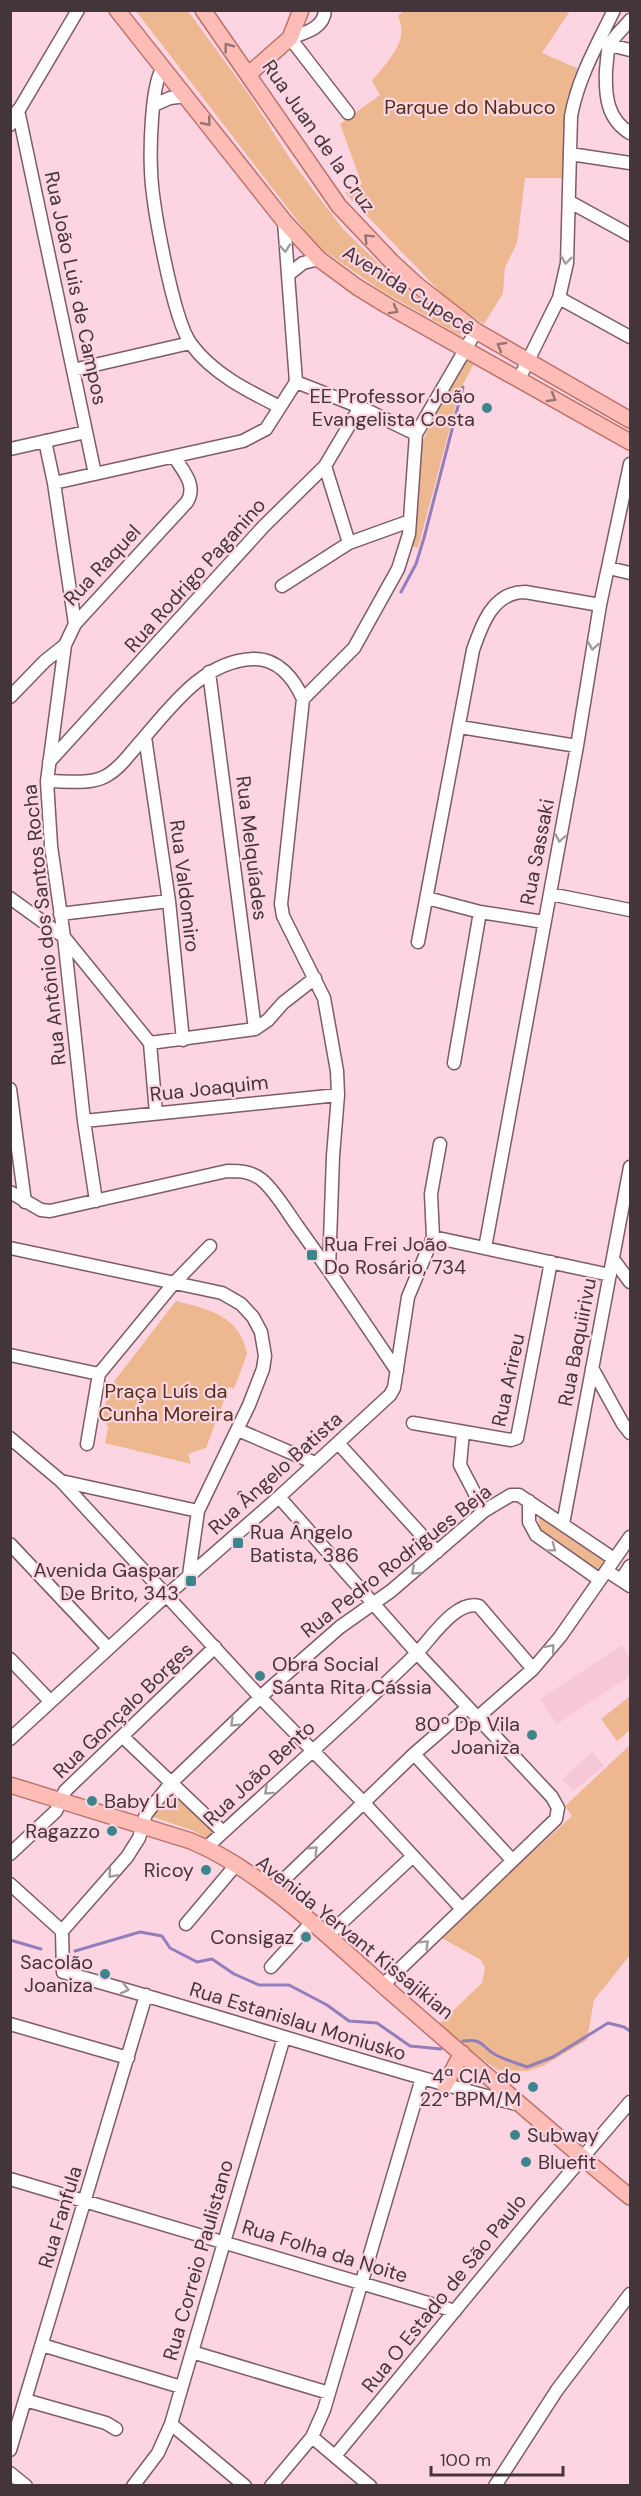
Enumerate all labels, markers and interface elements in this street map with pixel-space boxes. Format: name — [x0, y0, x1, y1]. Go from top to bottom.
one-way arrow — [225, 42, 236, 53]
street label: Rua Juan de la Cruz — [256, 54, 382, 218]
park label: Parque do Nabuco — [384, 94, 556, 120]
one-way arrow — [199, 115, 210, 126]
street label: Rua João Luis de Campos — [39, 169, 113, 407]
one-way arrow — [364, 235, 375, 246]
street label: Avenida Cupecê — [338, 239, 480, 341]
one-way arrow — [278, 243, 291, 252]
one-way arrow — [561, 256, 573, 265]
one-way arrow — [388, 303, 399, 314]
one-way arrow — [497, 341, 507, 353]
place label: EE Professor João Evangelista Costa — [310, 383, 475, 432]
one-way arrow — [546, 391, 557, 402]
marker: EE Professor João Evangelista Costa — [480, 401, 494, 415]
street label: Rua Rodrigo Paganino — [119, 492, 271, 658]
street label: Rua Raquel — [58, 519, 146, 611]
one-way arrow — [588, 641, 600, 650]
street label: Rua Melquíades — [230, 774, 274, 922]
street label: Rua Antônio dos Santos Rocha — [16, 783, 72, 1067]
street label: Rua Sassaki — [514, 797, 560, 907]
street label: Rua Valdomiro — [164, 818, 206, 954]
one-way arrow — [554, 832, 567, 842]
street label: Rua Joaquim — [149, 1069, 269, 1107]
place label: Rua Frei João Do Rosário, 734 — [324, 1231, 466, 1280]
marker: Rua Frei João Do Rosário, 734 — [305, 1248, 319, 1262]
street label: Rua Baquiirivu — [552, 1276, 602, 1408]
street label: Rua Arireu — [485, 1331, 531, 1429]
park label: Praça Luís da Cunha Moreira — [98, 1378, 234, 1427]
street label: Rua Ângelo Batista — [203, 1406, 347, 1540]
street label: Rua Pedro Rodrigues Beja — [295, 1478, 497, 1644]
place label: Rua Ângelo Batista, 386 — [250, 1519, 359, 1568]
marker: Rua Ângelo Batista, 386 — [231, 1536, 245, 1550]
one-way arrow — [546, 1541, 557, 1552]
place label: Avenida Gaspar De Brito, 343 — [33, 1557, 179, 1606]
one-way arrow — [411, 1564, 422, 1575]
marker: Avenida Gaspar De Brito, 343 — [184, 1574, 198, 1588]
street label: Rua Gonçalo Borges — [47, 1636, 199, 1784]
one-way arrow — [544, 1644, 555, 1655]
place label: Obra Social Santa Rita Cássia — [272, 1651, 432, 1700]
marker: Obra Social Santa Rita Cássia — [253, 1669, 267, 1683]
place label: 80º Dp Vila Joaniza — [415, 1711, 520, 1760]
street label: Rua João Bento — [198, 1714, 320, 1832]
one-way arrow — [231, 1716, 241, 1727]
marker: 80º Dp Vila Joaniza — [525, 1728, 539, 1742]
one-way arrow — [265, 1783, 276, 1794]
place label: Baby Lú — [104, 1788, 177, 1814]
marker: Baby Lú — [85, 1794, 99, 1808]
place label: Ragazzo — [25, 1818, 100, 1844]
marker: Ragazzo — [105, 1824, 119, 1838]
one-way arrow — [306, 1847, 317, 1858]
street label: Avenida Yervant Kissajikian — [251, 1849, 459, 2025]
place label: Ricoy — [144, 1857, 194, 1883]
marker: Ricoy — [199, 1863, 213, 1877]
one-way arrow — [108, 1867, 119, 1878]
place label: Consigaz — [210, 1924, 294, 1950]
marker: Consigaz — [299, 1930, 313, 1944]
one-way arrow — [418, 1941, 429, 1952]
place label: Sacolão Joaniza — [20, 1949, 93, 1998]
marker: Sacolão Joaniza — [98, 1967, 112, 1981]
street label: Rua Estanislau Moniusko — [186, 1976, 410, 2066]
one-way arrow — [120, 1982, 130, 1995]
place label: 4ª CIA do 22° BPM/M — [420, 2063, 521, 2112]
marker: 4ª CIA do 22° BPM/M — [526, 2080, 540, 2094]
place label: Subway — [527, 2122, 599, 2148]
marker: Subway — [508, 2128, 522, 2142]
place label: Bluefit — [538, 2149, 597, 2175]
marker: Bluefit — [519, 2155, 533, 2169]
street label: Rua Correio Paulistano — [157, 2156, 239, 2364]
street label: Rua Fanfula — [32, 2163, 88, 2271]
street label: Rua O Estado de São Paulo — [356, 2188, 532, 2398]
street label: Rua Folha da Noite — [239, 2213, 411, 2289]
scale bar — [431, 2439, 563, 2477]
text: 100 m — [440, 2448, 491, 2472]

